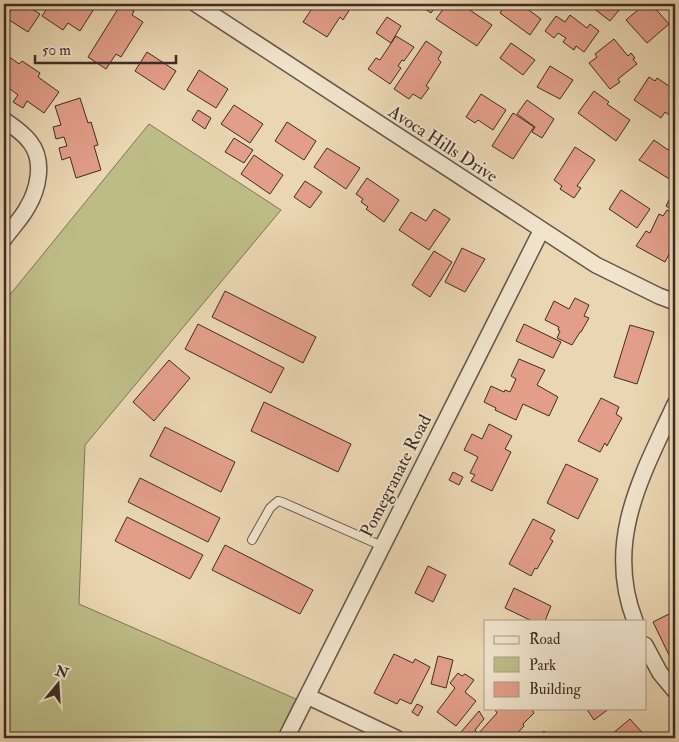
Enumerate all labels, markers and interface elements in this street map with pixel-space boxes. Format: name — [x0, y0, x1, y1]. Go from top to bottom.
scale bar — [35, 32, 176, 64]
text: 50 m — [42, 41, 71, 60]
street label: Avoca Hills Drive — [383, 100, 502, 188]
street label: Pomegranate Road — [355, 411, 437, 541]
legend — [484, 620, 646, 710]
text: Road — [529, 630, 561, 649]
text: Park — [529, 656, 556, 675]
north arrow — [32, 660, 82, 710]
text: N — [52, 662, 71, 682]
text: Building — [529, 680, 581, 699]

